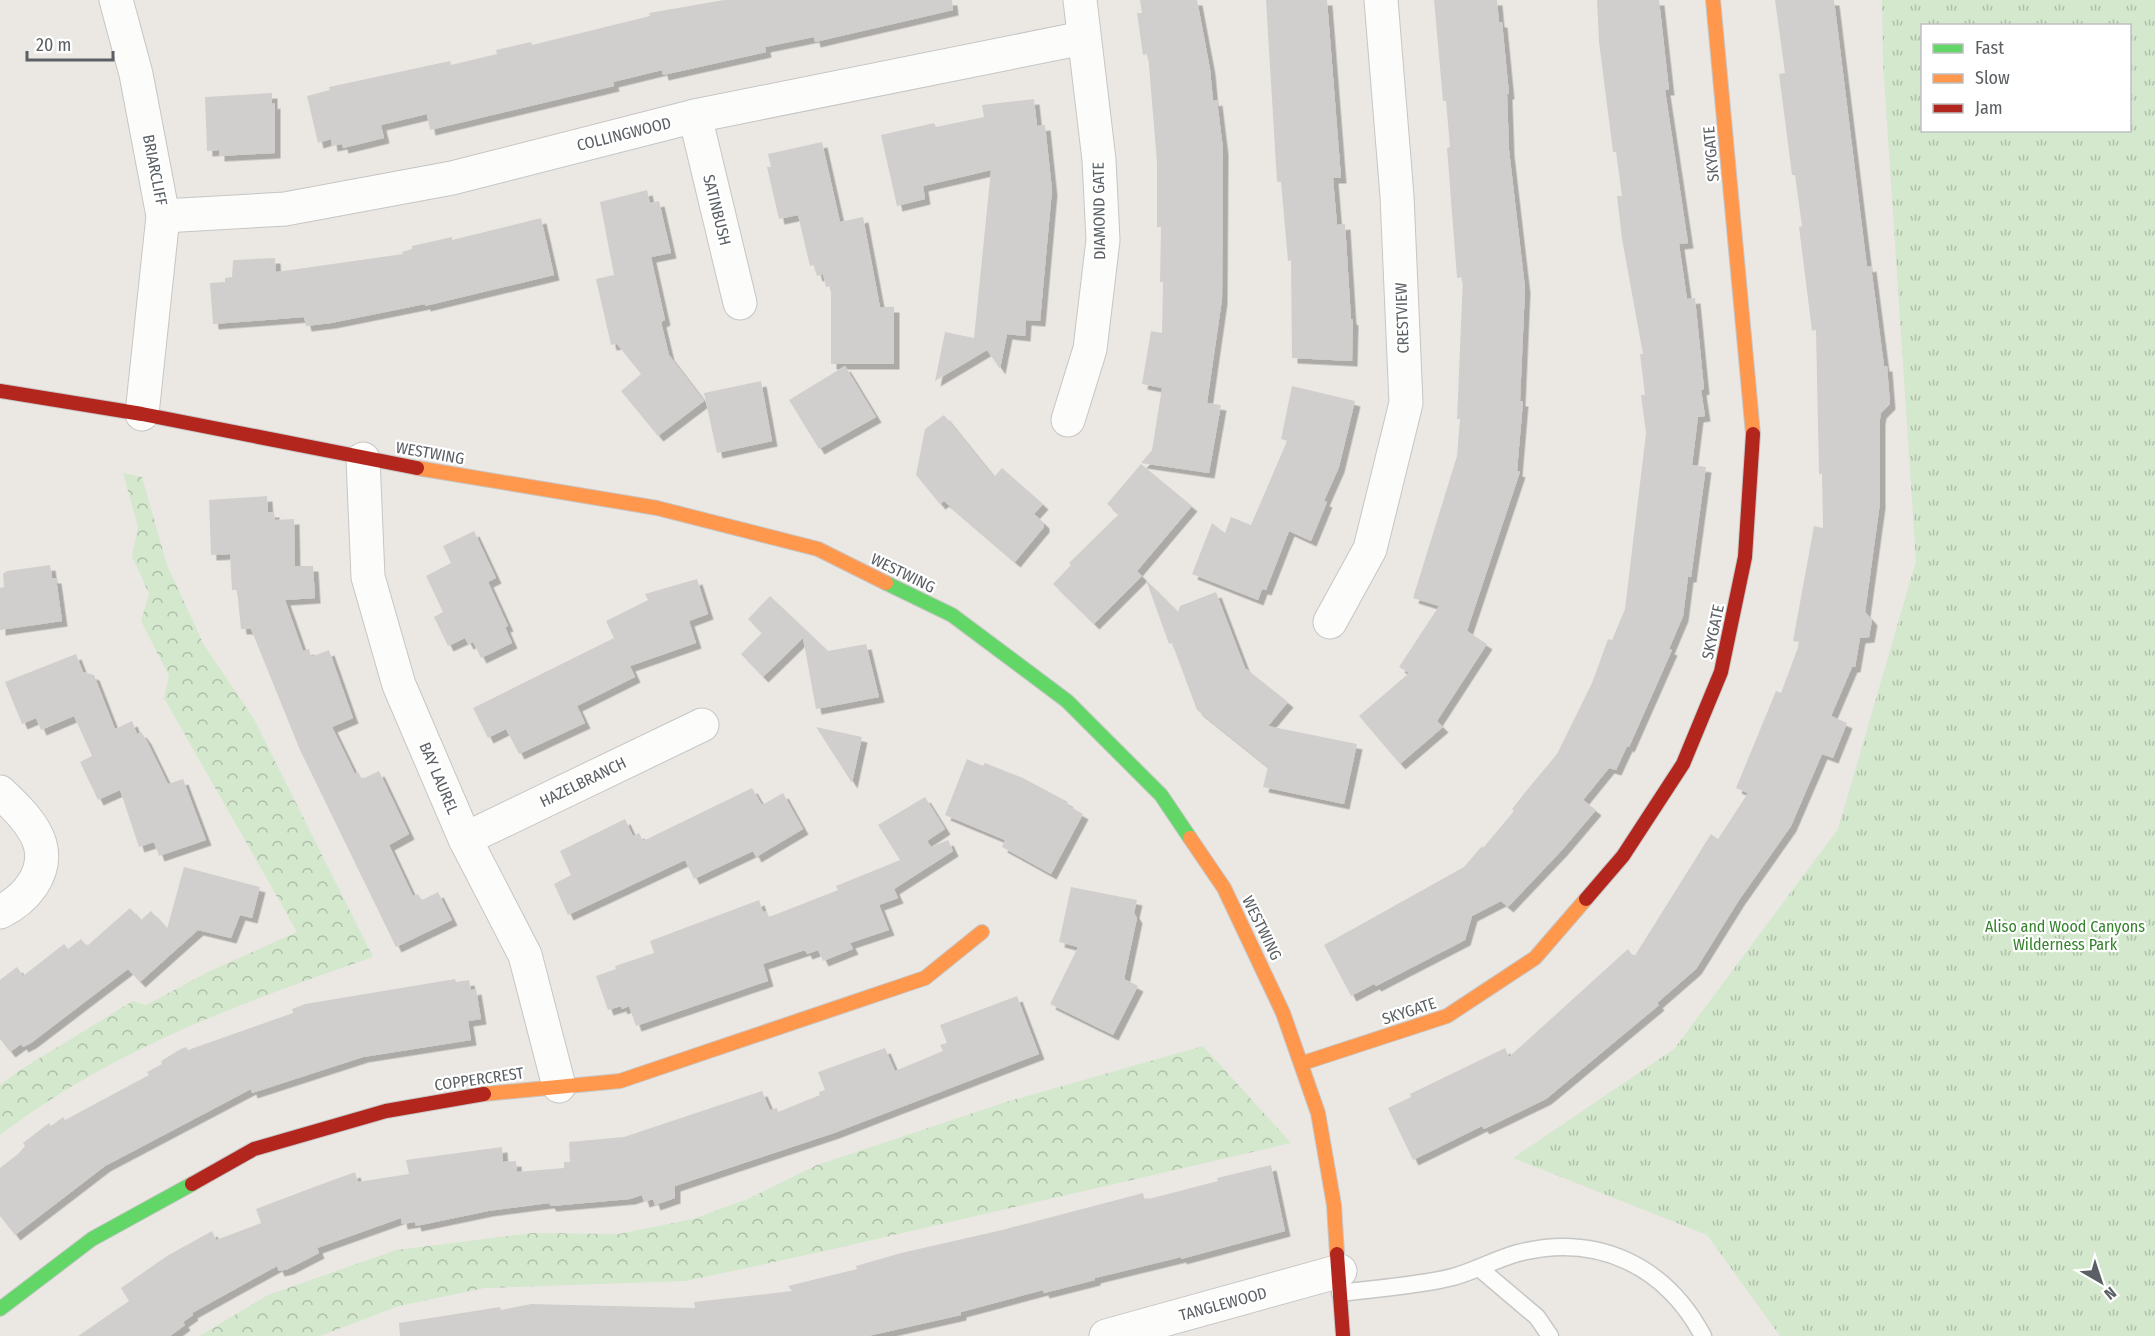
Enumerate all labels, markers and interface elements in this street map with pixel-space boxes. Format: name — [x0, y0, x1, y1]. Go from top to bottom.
scale bar — [27, 24, 112, 62]
legend — [1921, 24, 2131, 132]
text: 20 m — [36, 34, 71, 56]
text: Fast — [1975, 37, 2004, 59]
text: Slow — [1975, 67, 2010, 89]
text: Jam — [1975, 97, 2003, 119]
street label: COLLINGWOOD — [575, 113, 673, 155]
street label: SKYGATE — [1699, 125, 1723, 183]
street label: BRIARCLIFF — [139, 133, 171, 207]
street label: DIAMOND GATE — [1089, 162, 1109, 260]
street label: SATINBUSH — [699, 173, 735, 247]
street label: CRESTVIEW — [1391, 282, 1413, 354]
street label: WESTWING — [394, 438, 466, 468]
street label: WESTWING — [868, 549, 938, 597]
street label: SKYGATE — [1698, 603, 1728, 661]
street label: BAY LAUREL — [415, 739, 463, 817]
street label: HAZELBRANCH — [537, 753, 629, 811]
street label: WESTWING — [1238, 893, 1286, 963]
park label: Aliso and Wood Canyons Wilderness Park — [1985, 917, 2145, 954]
street label: SKYGATE — [1380, 993, 1438, 1029]
street label: COPPERCREST — [433, 1063, 525, 1095]
north arrow — [2071, 1252, 2131, 1312]
street label: TANGLEWOOD — [1177, 1283, 1269, 1325]
text: N — [2100, 1283, 2120, 1304]

